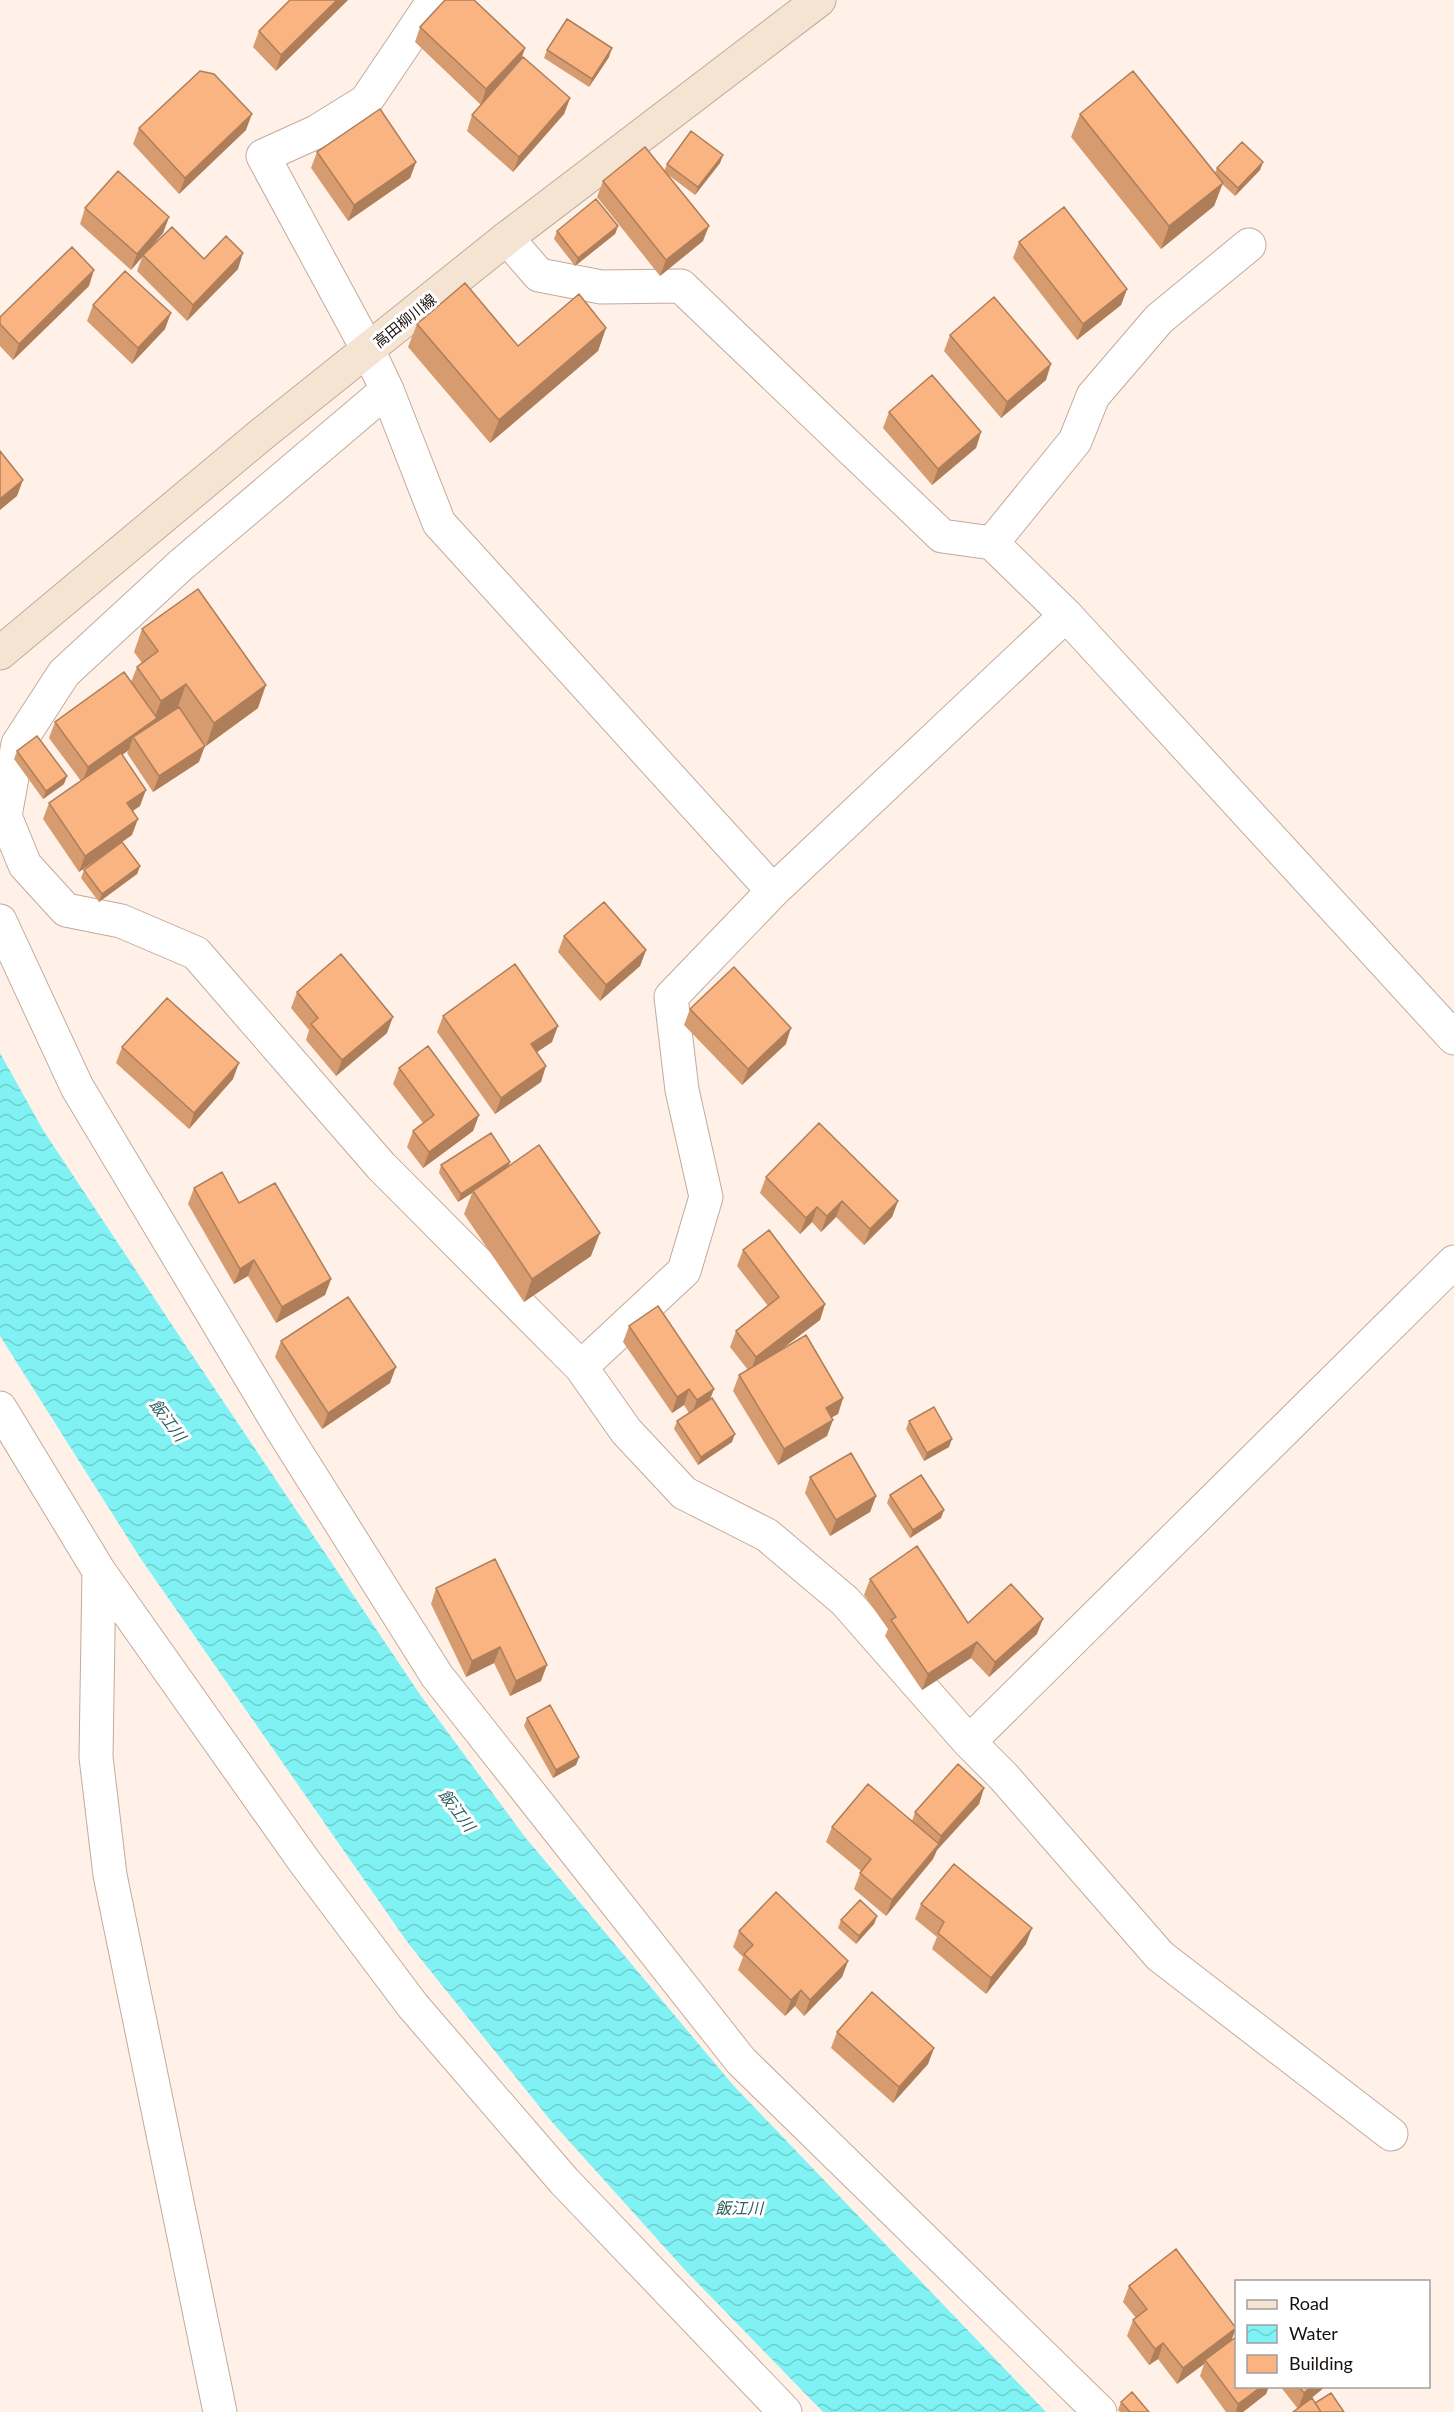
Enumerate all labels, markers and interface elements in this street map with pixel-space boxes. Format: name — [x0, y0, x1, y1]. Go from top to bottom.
street label: 高田柳川線 — [370, 290, 439, 351]
water label: 飯江川 — [146, 1395, 192, 1446]
water label: 飯江川 — [435, 1785, 481, 1836]
water label: 飯江川 — [715, 2198, 765, 2217]
legend — [1235, 2280, 1430, 2388]
text: Road — [1289, 2292, 1329, 2314]
text: Water — [1289, 2322, 1338, 2344]
text: Building — [1289, 2352, 1353, 2374]

